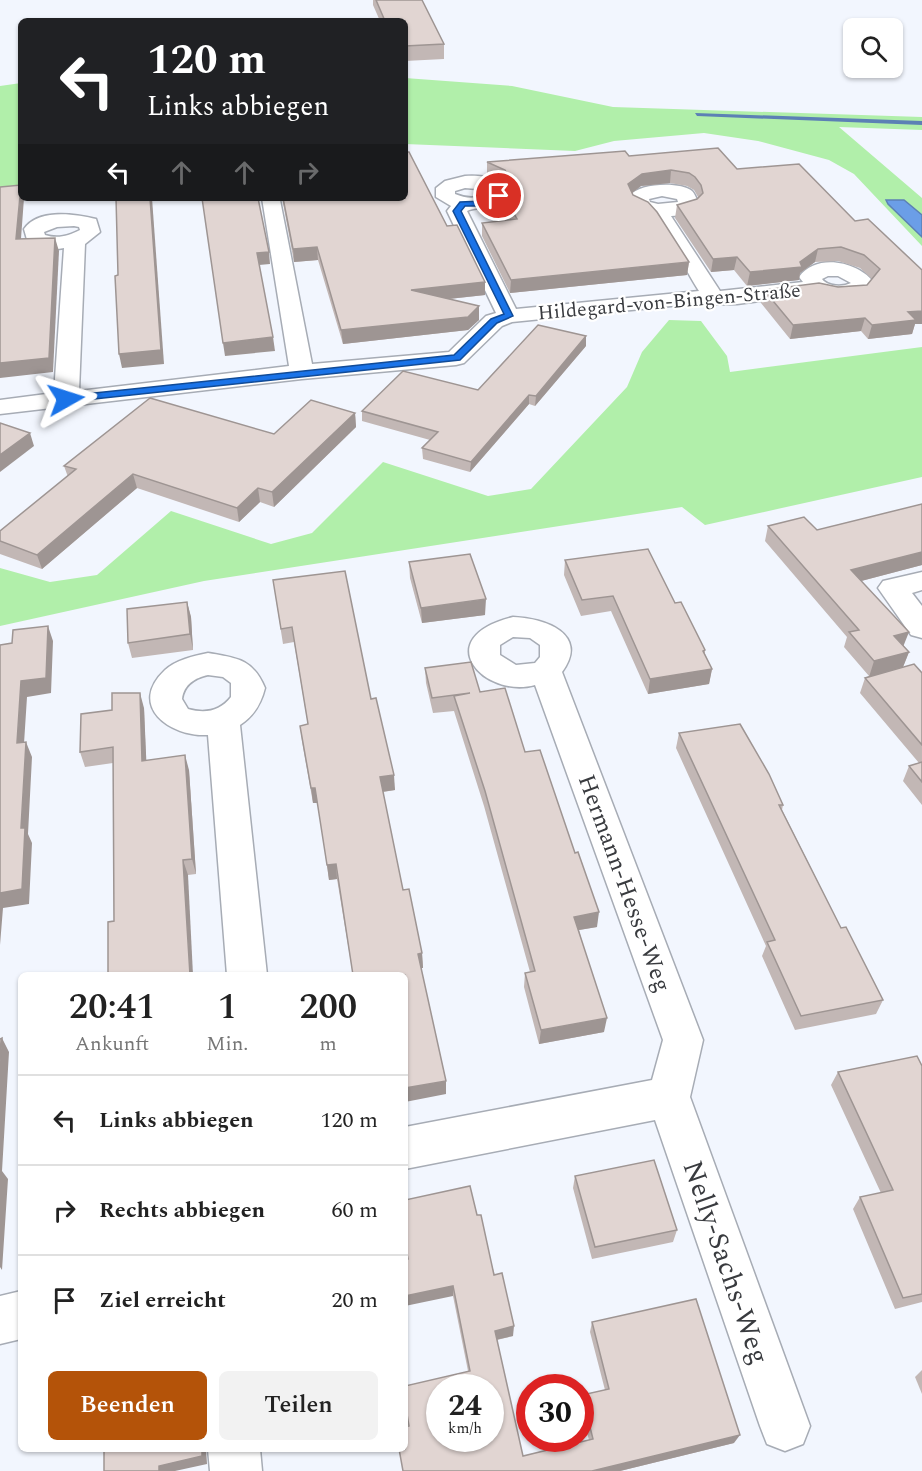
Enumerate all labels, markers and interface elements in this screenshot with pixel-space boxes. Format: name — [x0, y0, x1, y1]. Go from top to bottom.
map controls — [843, 18, 903, 78]
button: search — [843, 18, 903, 78]
text: 120 m — [147, 29, 266, 92]
icon: left — [48, 42, 126, 120]
text: Links abbiegen — [147, 86, 329, 128]
icon: left — [102, 156, 135, 189]
icon: ahead — [165, 156, 198, 189]
icon: ahead — [228, 156, 261, 189]
icon: right — [291, 156, 324, 189]
pin — [473, 170, 524, 221]
icon: arrive — [482, 179, 515, 212]
street label: Hildegard-von-Bingen-Straße — [536, 276, 802, 328]
position arrow — [34, 367, 98, 431]
street label: Hermann-Hesse-Weg — [568, 769, 680, 997]
text: 20:41 — [69, 980, 155, 1035]
text: 1 — [218, 980, 237, 1035]
text: 200 — [299, 980, 357, 1035]
text: Ankunft — [75, 1029, 149, 1059]
text: Min. — [206, 1029, 248, 1059]
text: m — [320, 1029, 337, 1059]
icon: left — [48, 1104, 81, 1137]
text: Links abbiegen — [99, 1104, 254, 1137]
text: 120 m — [321, 1104, 378, 1137]
street label: Nelly-Sachs-Weg — [671, 1155, 781, 1370]
icon: right — [48, 1194, 81, 1227]
text: Rechts abbiegen — [99, 1194, 265, 1227]
text: 60 m — [332, 1194, 378, 1227]
icon: arrive — [48, 1284, 81, 1317]
text: Ziel erreicht — [99, 1284, 226, 1317]
text: 20 m — [332, 1284, 378, 1317]
button: Beenden — [48, 1371, 207, 1440]
button: Teilen — [219, 1371, 378, 1440]
speed limit sign: 30 — [516, 1374, 594, 1452]
text: 24 — [448, 1383, 482, 1429]
text: km/h — [448, 1417, 482, 1440]

